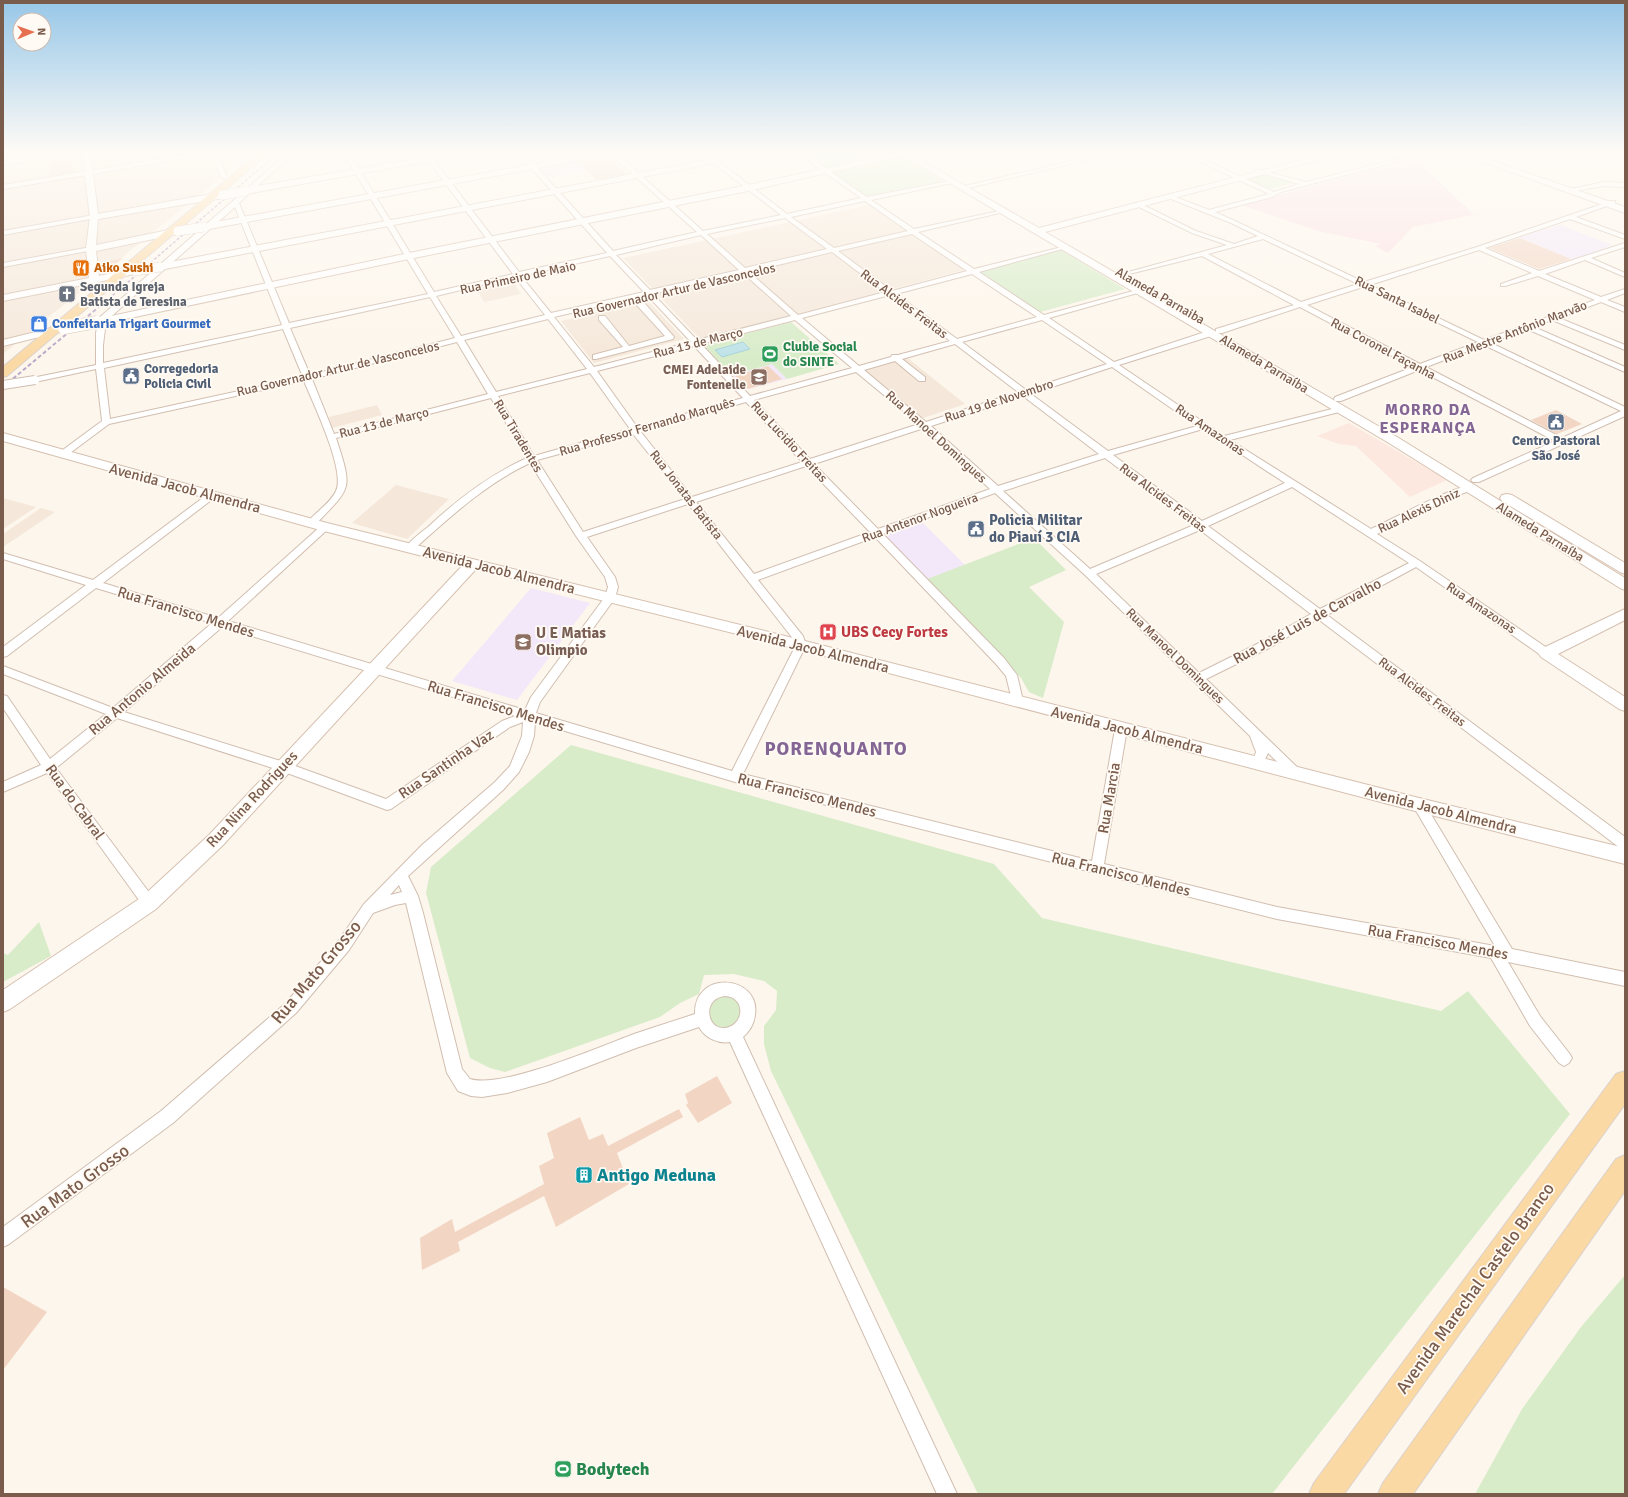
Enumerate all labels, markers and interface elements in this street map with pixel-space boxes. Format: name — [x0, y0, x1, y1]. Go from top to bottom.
north arrow — [12, 12, 52, 52]
text: N — [35, 28, 48, 36]
restaurant icon: Aiko Sushi — [71, 258, 91, 278]
street label: Rua Primeiro de Maio — [459, 258, 578, 298]
place label: Aiko Sushi — [94, 260, 154, 276]
street label: Rua Governador Artur de Vasconcelos — [571, 260, 777, 322]
street label: Alameda Parnaiba — [1112, 264, 1208, 328]
street label: Rua Alcides Freitas — [857, 266, 951, 342]
street label: Rua Santa Isabel — [1352, 273, 1442, 327]
place label: Segunda Igreja Batista de Teresina — [80, 279, 187, 310]
church icon: Segunda Igreja Batista de Teresina — [57, 284, 77, 304]
street label: Rua Mestre Antônio Marvão — [1441, 297, 1590, 367]
shop icon: Confeitaria Trigart Gourmet — [29, 314, 49, 334]
street label: Rua Coronel Façanha — [1328, 315, 1438, 383]
place label: Confeitaria Trigart Gourmet — [52, 316, 211, 332]
street label: Rua 13 de Março — [652, 324, 745, 362]
street label: Alameda Parnaíba — [1217, 331, 1311, 397]
street label: Rua Governador Artur de Vasconcelos — [235, 338, 441, 400]
place label: Cluble Social do SINTE — [783, 339, 857, 370]
sports icon: Cluble Social do SINTE — [760, 344, 780, 364]
place label: Corregedoria Policia Civil — [144, 361, 219, 392]
place label: CMEI Adelaide Fontenelle — [663, 362, 747, 393]
public building icon: Corregedoria Policia Civil — [121, 366, 141, 386]
school or university icon: CMEI Adelaide Fontenelle — [749, 367, 769, 387]
street label: Rua 19 de Novembro — [943, 376, 1056, 426]
street label: Rua Manoel Domingues — [882, 387, 990, 487]
street label: Rua Professor Fernando Marquês — [557, 394, 737, 460]
street label: Rua Tiradentes — [490, 397, 546, 476]
street label: Rua Lucidio Freitas — [747, 398, 831, 486]
district label: MORRO DA ESPERANÇA — [1380, 400, 1476, 438]
street label: Rua Amazonas — [1172, 401, 1248, 459]
street label: Rua 13 de Março — [338, 404, 431, 442]
public building icon: Centro Pastoral São José — [1546, 412, 1566, 432]
place label: Centro Pastoral São José — [1512, 433, 1600, 464]
street label: Rua Jonatas Batista — [646, 447, 726, 543]
street label: Avenida Jacob Almendra — [107, 459, 263, 517]
street label: Rua Alcides Freitas — [1116, 460, 1210, 536]
street label: Rua Alexis Diniz — [1375, 485, 1463, 537]
street label: Rua Antenor Nogueira — [860, 490, 980, 546]
street label: Alameda Parnaíba — [1493, 499, 1587, 565]
place label: Policia Militar do Piauí 3 CIA — [989, 511, 1082, 546]
public building icon: Policia Militar do Piauí 3 CIA — [966, 519, 986, 539]
street label: Avenida Jacob Almendra — [421, 542, 577, 598]
street label: Rua José Luis de Carvalho — [1230, 574, 1384, 668]
street label: Rua Amazonas — [1443, 579, 1519, 637]
street label: Rua Francisco Mendes — [115, 583, 257, 642]
street label: Rua Manoel Domingues — [1123, 605, 1228, 707]
street label: Avenida Jacob Almendra — [735, 621, 891, 677]
hospital icon: UBS Cecy Fortes — [818, 622, 838, 642]
place label: UBS Cecy Fortes — [841, 623, 948, 641]
place label: U E Matias Olimpio — [536, 624, 606, 659]
school or university icon: U E Matias Olimpio — [513, 632, 533, 652]
street label: Rua Antonio Almeida — [85, 639, 199, 739]
street label: Rua Alcides Freitas — [1375, 654, 1469, 730]
street label: Rua Francisco Mendes — [425, 677, 567, 736]
street label: Avenida Jacob Almendra — [1049, 702, 1205, 758]
street label: Rua Santinha Vaz — [395, 725, 497, 802]
district label: PORENQUANTO — [764, 737, 908, 761]
street label: Rua Nina Rodrigues — [203, 747, 302, 851]
street label: Rua do Cabral — [42, 761, 108, 843]
street label: Rua Marcia — [1094, 761, 1124, 835]
street label: Rua Francisco Mendes — [736, 769, 879, 821]
street label: Avenida Jacob Almendra — [1363, 782, 1519, 838]
street label: Rua Francisco Mendes — [1050, 848, 1193, 900]
street label: Rua Mato Grosso — [266, 916, 366, 1028]
street label: Rua Francisco Mendes — [1366, 921, 1510, 963]
street label: Rua Mato Grosso — [17, 1139, 133, 1233]
place label: Antigo Meduna — [597, 1164, 716, 1186]
building icon: Antigo Meduna — [574, 1165, 594, 1185]
street label: Avenida Marechal Castelo Branco — [1391, 1178, 1559, 1398]
place label: Bodytech — [576, 1458, 650, 1480]
sports icon: Bodytech — [553, 1459, 573, 1479]

